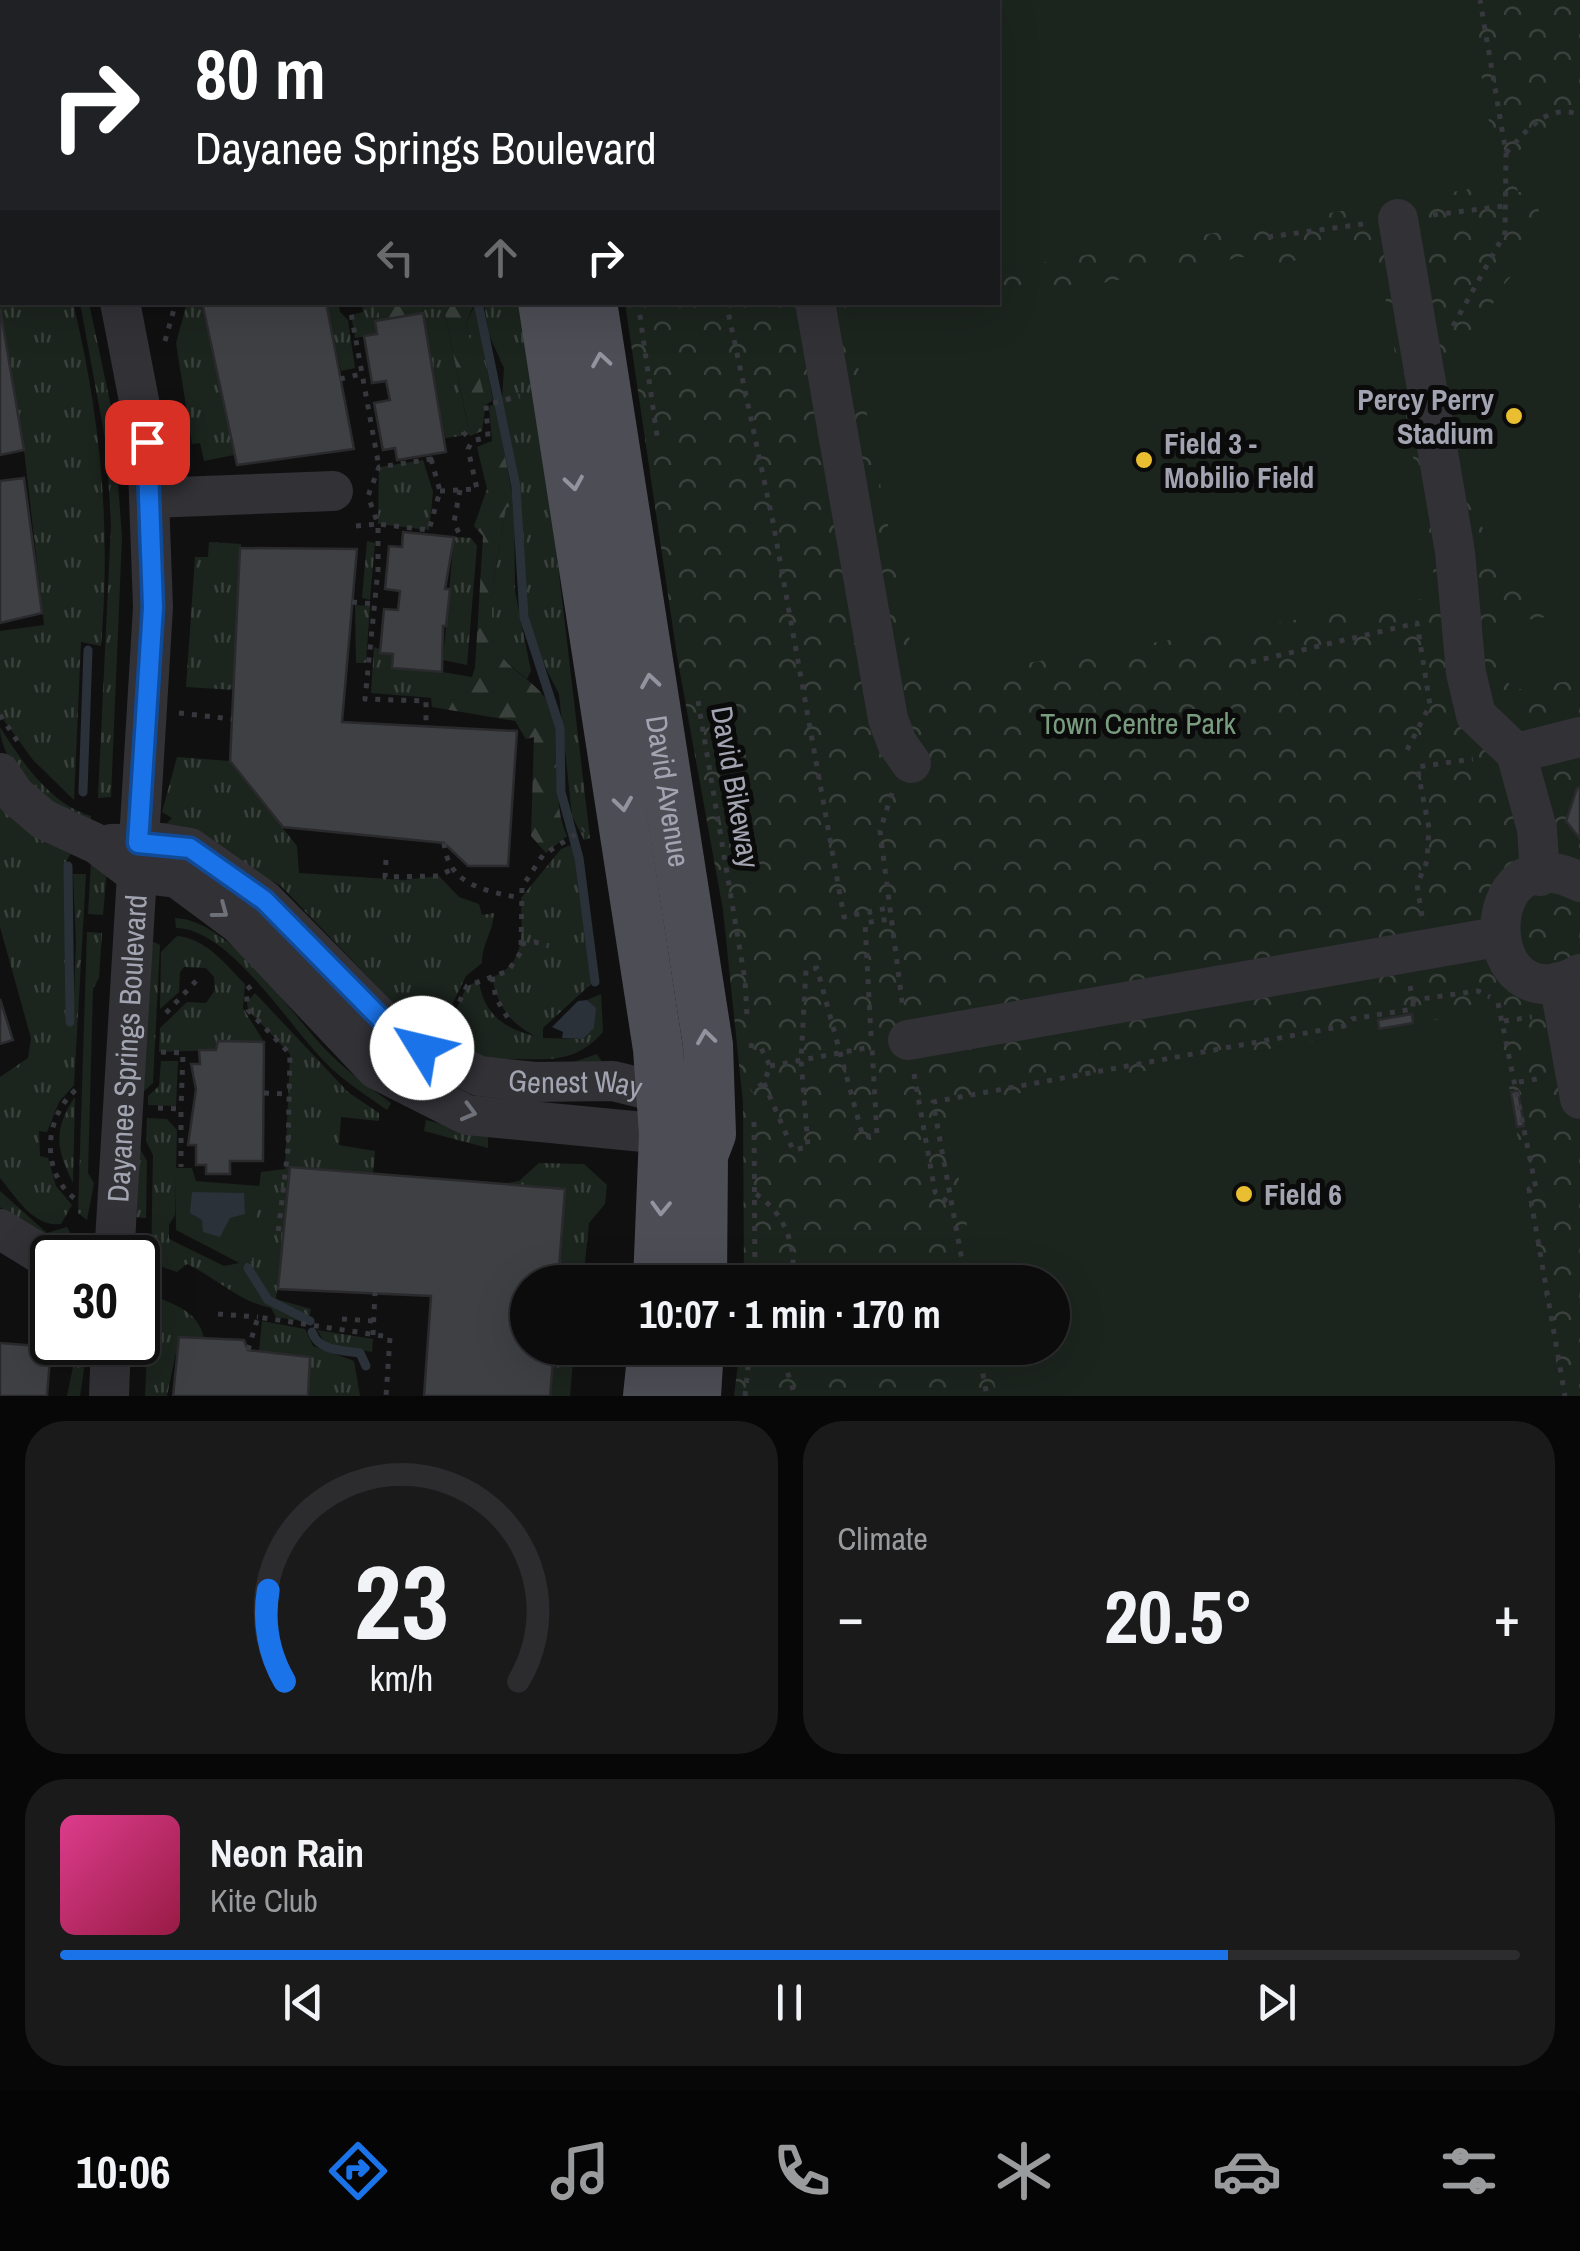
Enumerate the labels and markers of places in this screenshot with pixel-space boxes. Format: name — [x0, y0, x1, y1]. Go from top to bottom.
place label: Percy Perry Stadium — [1357, 379, 1494, 453]
pin — [105, 400, 190, 485]
marker: Percy Perry Stadium — [1503, 405, 1525, 427]
place label: Field 3 - Mobilio Field — [1164, 423, 1314, 497]
marker: Field 3 - Mobilio Field — [1133, 449, 1155, 471]
place label: Field 6 — [1264, 1174, 1342, 1214]
marker: Field 6 — [1233, 1183, 1255, 1205]

